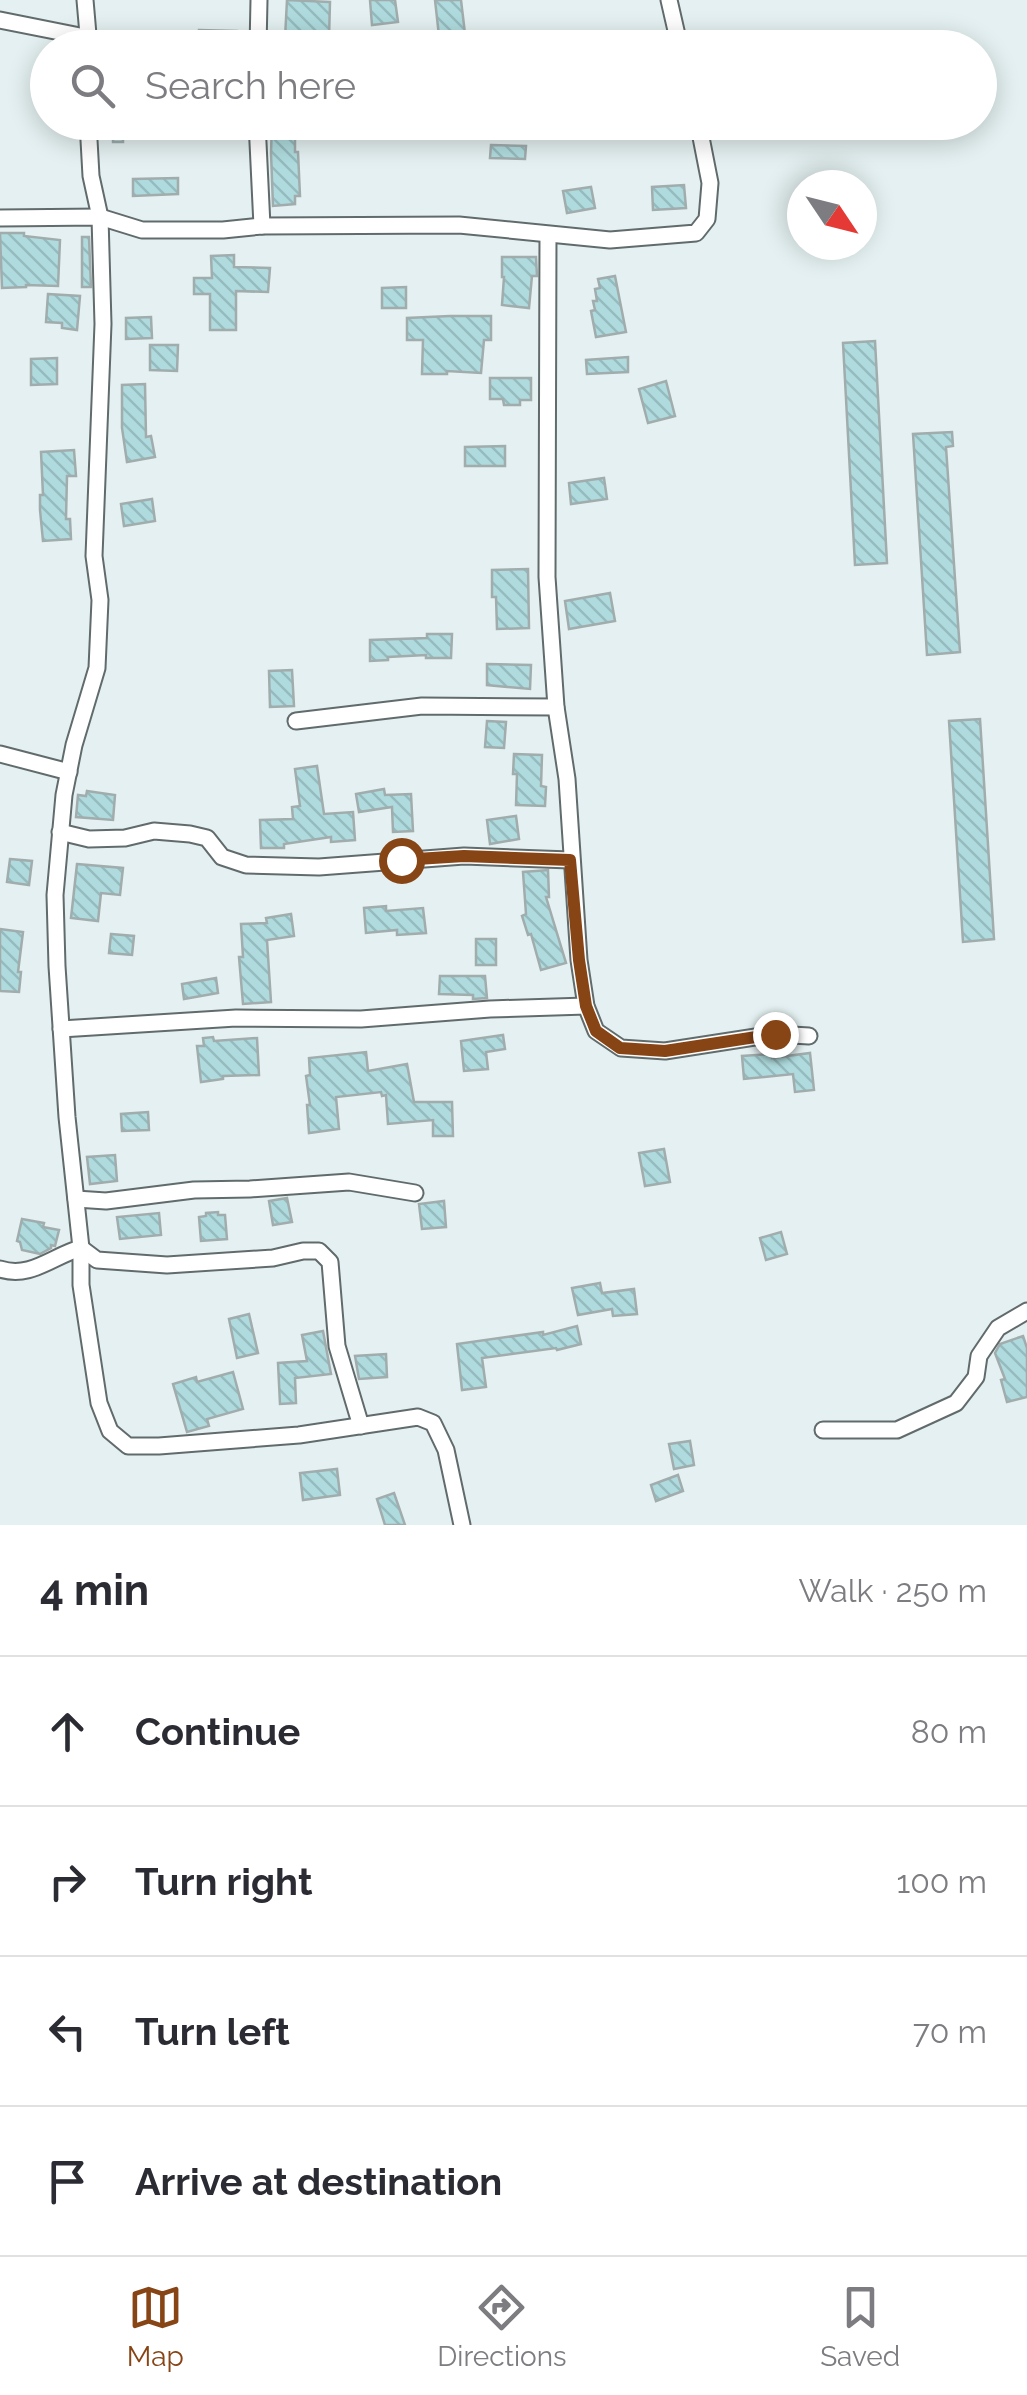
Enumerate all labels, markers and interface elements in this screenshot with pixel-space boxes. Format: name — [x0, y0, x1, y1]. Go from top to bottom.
search box — [30, 30, 997, 140]
icon: search — [65, 58, 120, 113]
text: Search here — [145, 63, 356, 108]
north arrow — [787, 170, 877, 260]
route start — [379, 838, 425, 884]
route end — [753, 1012, 799, 1058]
text: 4 min — [40, 1566, 149, 1615]
text: Walk · 250 m — [798, 1572, 987, 1609]
icon: ahead — [40, 1704, 95, 1759]
text: Continue — [135, 1709, 300, 1754]
text: 80 m — [911, 1713, 987, 1750]
icon: right — [40, 1854, 95, 1909]
text: Turn right — [135, 1859, 312, 1904]
text: 100 m — [897, 1863, 987, 1900]
icon: left — [40, 2004, 95, 2059]
text: Turn left — [135, 2009, 290, 2054]
text: 70 m — [913, 2013, 987, 2050]
icon: arrive — [40, 2154, 95, 2209]
text: Arrive at destination — [135, 2159, 502, 2204]
tab: Map — [127, 2280, 184, 2373]
tab: Directions — [437, 2280, 567, 2373]
tab: Saved — [820, 2280, 900, 2373]

